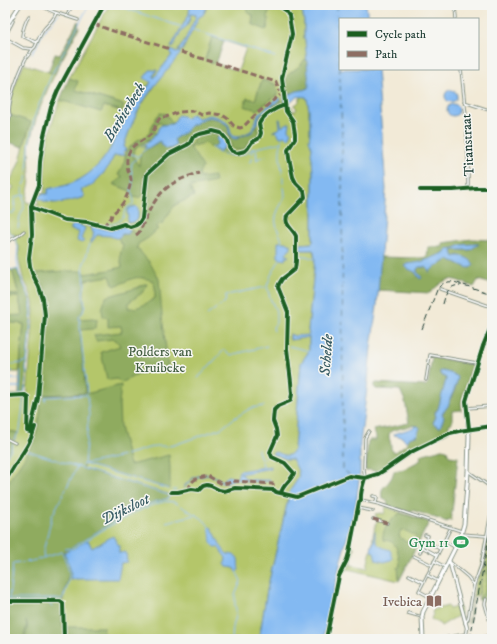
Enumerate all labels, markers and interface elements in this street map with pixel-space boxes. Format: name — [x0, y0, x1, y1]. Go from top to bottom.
legend — [339, 18, 479, 70]
text: Cycle path — [375, 27, 427, 42]
text: Path — [375, 47, 398, 62]
water label: Barbierbeek — [99, 79, 150, 146]
street label: Titanstraat — [457, 113, 479, 177]
water label: Schelde — [316, 333, 337, 377]
park label: Polders van Kruibeke — [128, 343, 193, 377]
water label: Dijksloot — [98, 489, 154, 529]
sports icon: Gym 11 — [452, 533, 470, 551]
place label: Gym 11 — [409, 534, 449, 552]
library icon: Ivebica — [425, 592, 443, 610]
place label: Ivebica — [382, 593, 422, 611]

